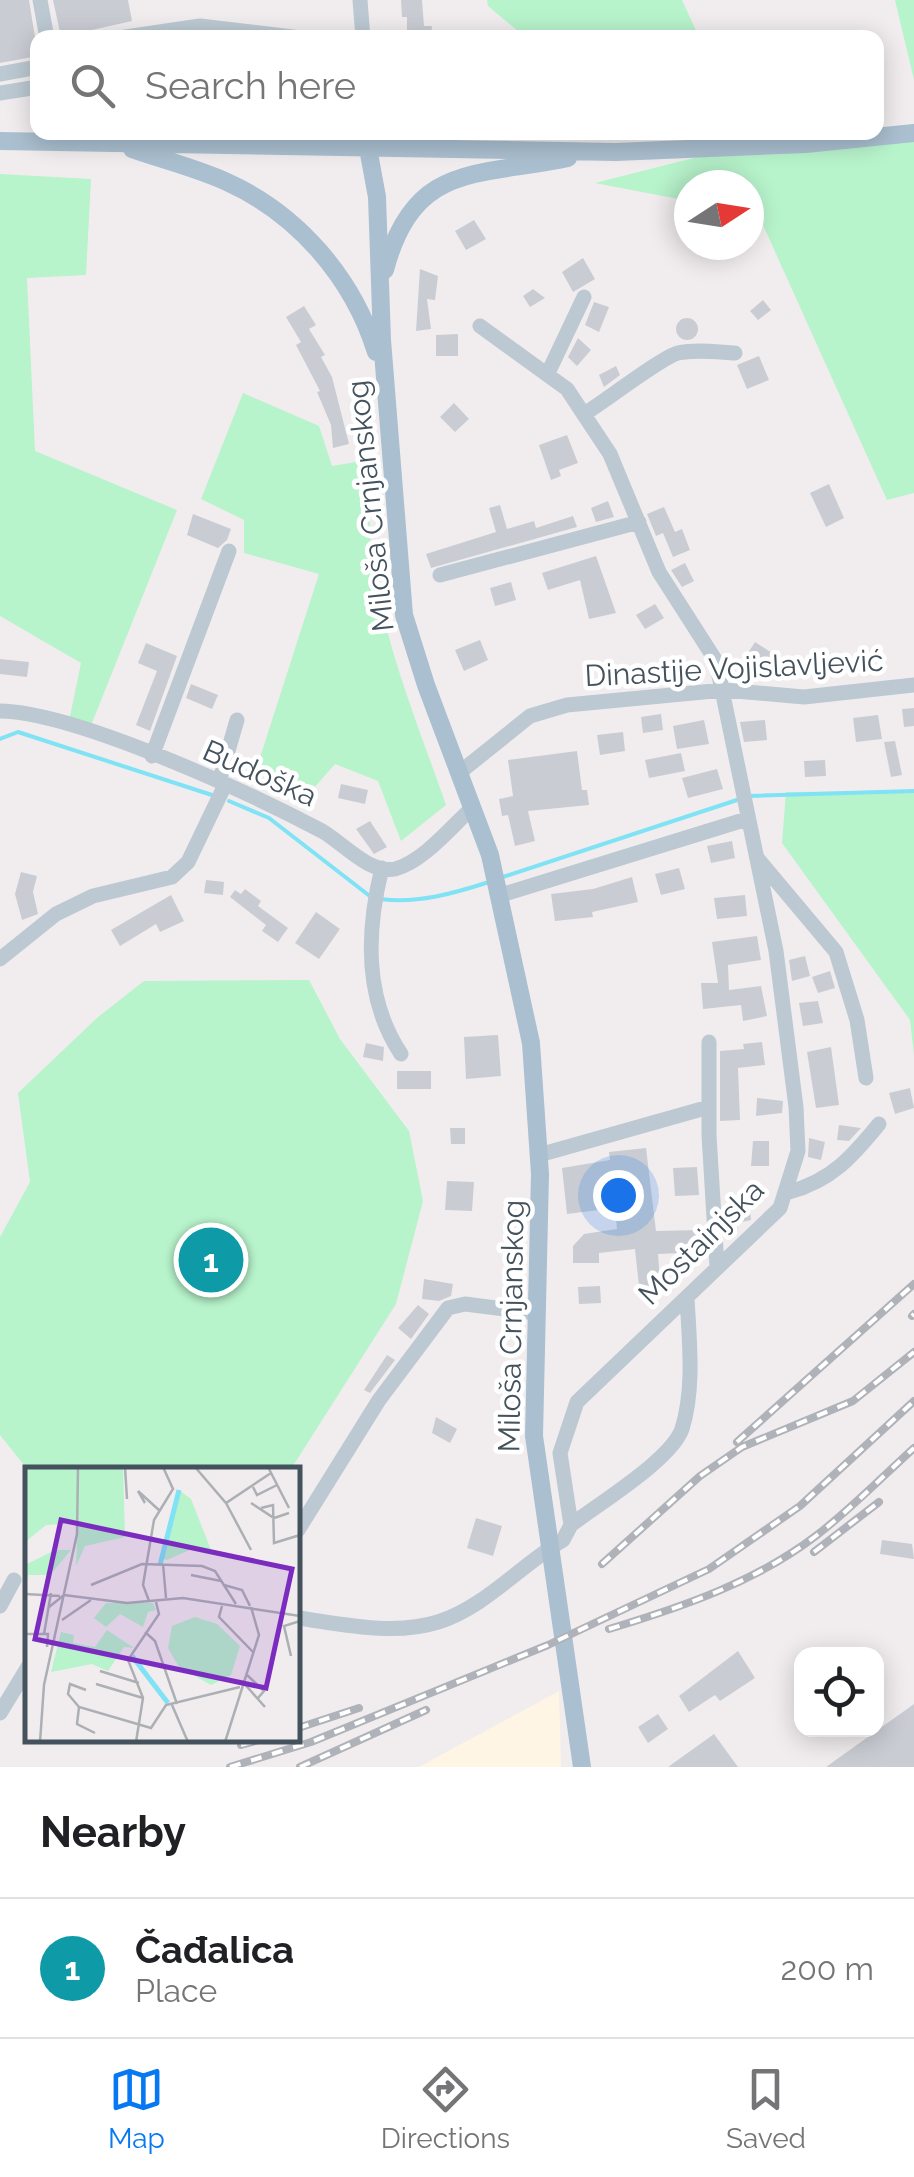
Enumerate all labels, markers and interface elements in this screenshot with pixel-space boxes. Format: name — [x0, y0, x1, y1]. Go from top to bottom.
search box — [30, 30, 884, 140]
icon: search — [65, 58, 120, 113]
text: Search here — [145, 63, 356, 108]
north arrow — [674, 170, 764, 260]
street label: Miloša Crnjanskog — [339, 379, 401, 633]
street label: Dinastije Vojislavljević — [584, 643, 884, 693]
street label: Budoška — [198, 732, 322, 814]
your location — [593, 1170, 644, 1221]
street label: Mostainjska — [631, 1172, 771, 1312]
street label: Miloša Crnjanskog — [491, 1199, 531, 1453]
pin: 1 — [178, 1222, 244, 1298]
inset map — [25, 1467, 300, 1742]
map controls — [794, 1647, 884, 1737]
button: locate — [794, 1647, 884, 1737]
text: Nearby — [40, 1808, 186, 1857]
text: Čađalica — [135, 1927, 294, 1972]
text: 1 — [65, 1950, 80, 1987]
text: 200 m — [781, 1950, 874, 1987]
text: Place — [135, 1972, 217, 2009]
tab: Map — [108, 2062, 165, 2155]
tab: Directions — [381, 2062, 510, 2155]
tab: Saved — [726, 2062, 806, 2155]

